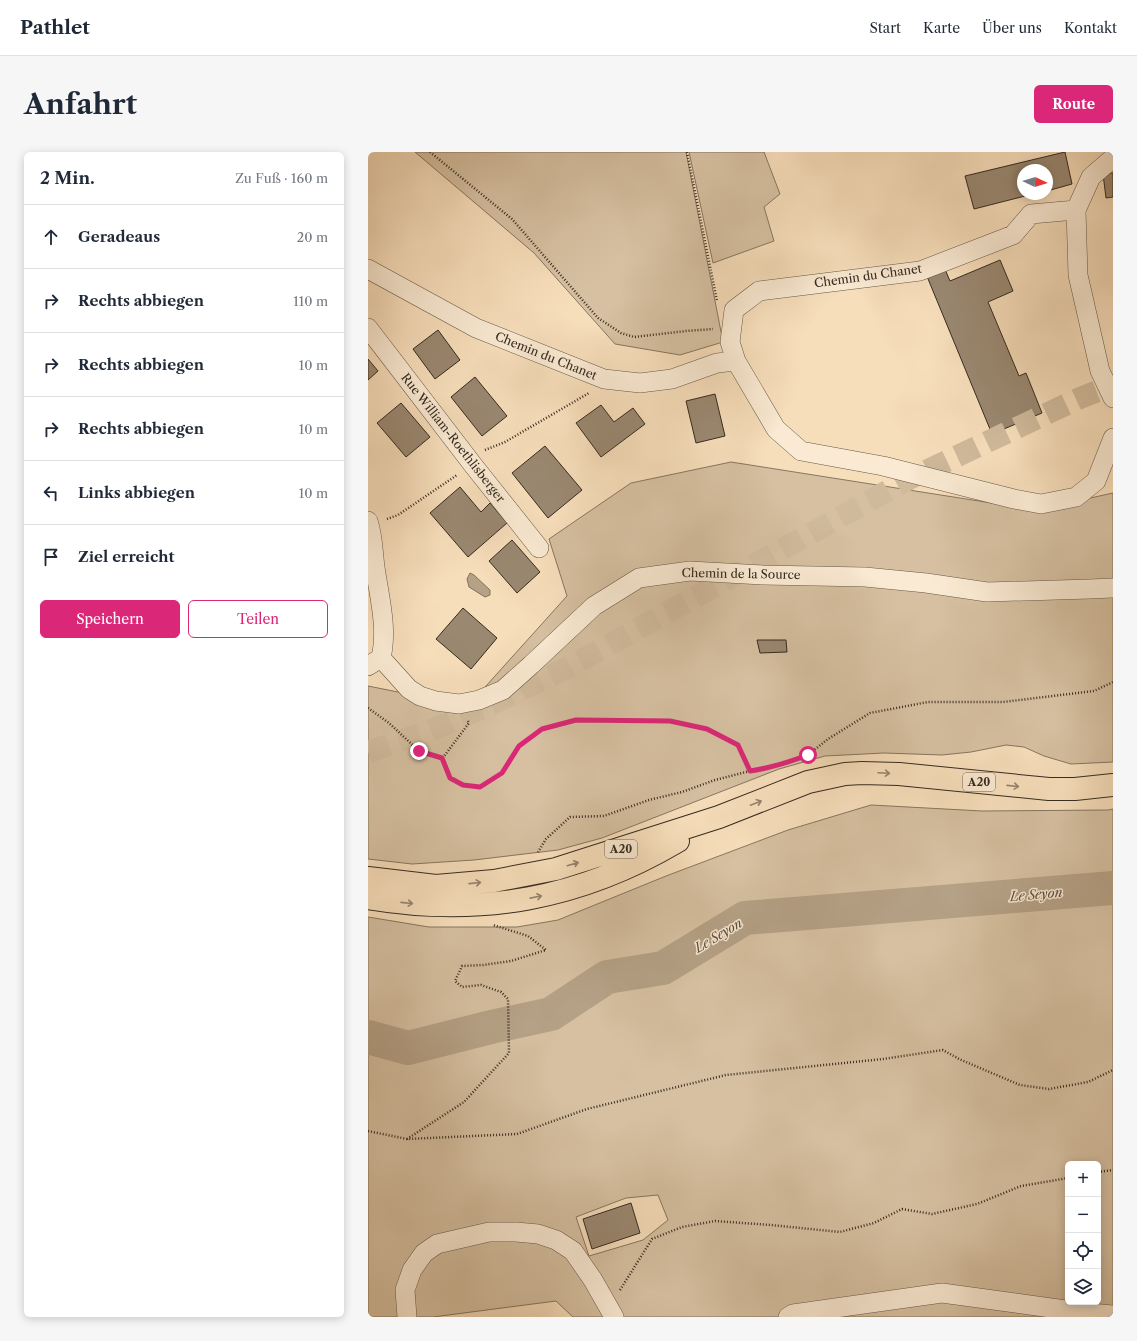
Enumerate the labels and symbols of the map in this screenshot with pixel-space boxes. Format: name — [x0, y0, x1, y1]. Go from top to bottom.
north arrow — [1017, 164, 1053, 200]
street label: Chemin du Chanet — [813, 260, 923, 290]
street label: Chemin du Chanet — [493, 328, 600, 383]
street label: Rue William-Roethlisberger — [398, 370, 509, 505]
street label: Chemin de la Source — [681, 565, 801, 582]
route end — [410, 742, 428, 760]
route start — [799, 746, 817, 764]
one-way arrow — [877, 770, 890, 777]
road number: A20 — [963, 773, 995, 791]
one-way arrow — [1006, 782, 1019, 789]
one-way arrow — [749, 798, 761, 806]
road number: A20 — [605, 840, 637, 858]
one-way arrow — [567, 860, 580, 867]
one-way arrow — [468, 879, 481, 887]
water label: Le Seyon — [1008, 884, 1063, 904]
one-way arrow — [529, 893, 542, 901]
one-way arrow — [400, 899, 413, 906]
water label: Le Seyon — [690, 914, 745, 956]

